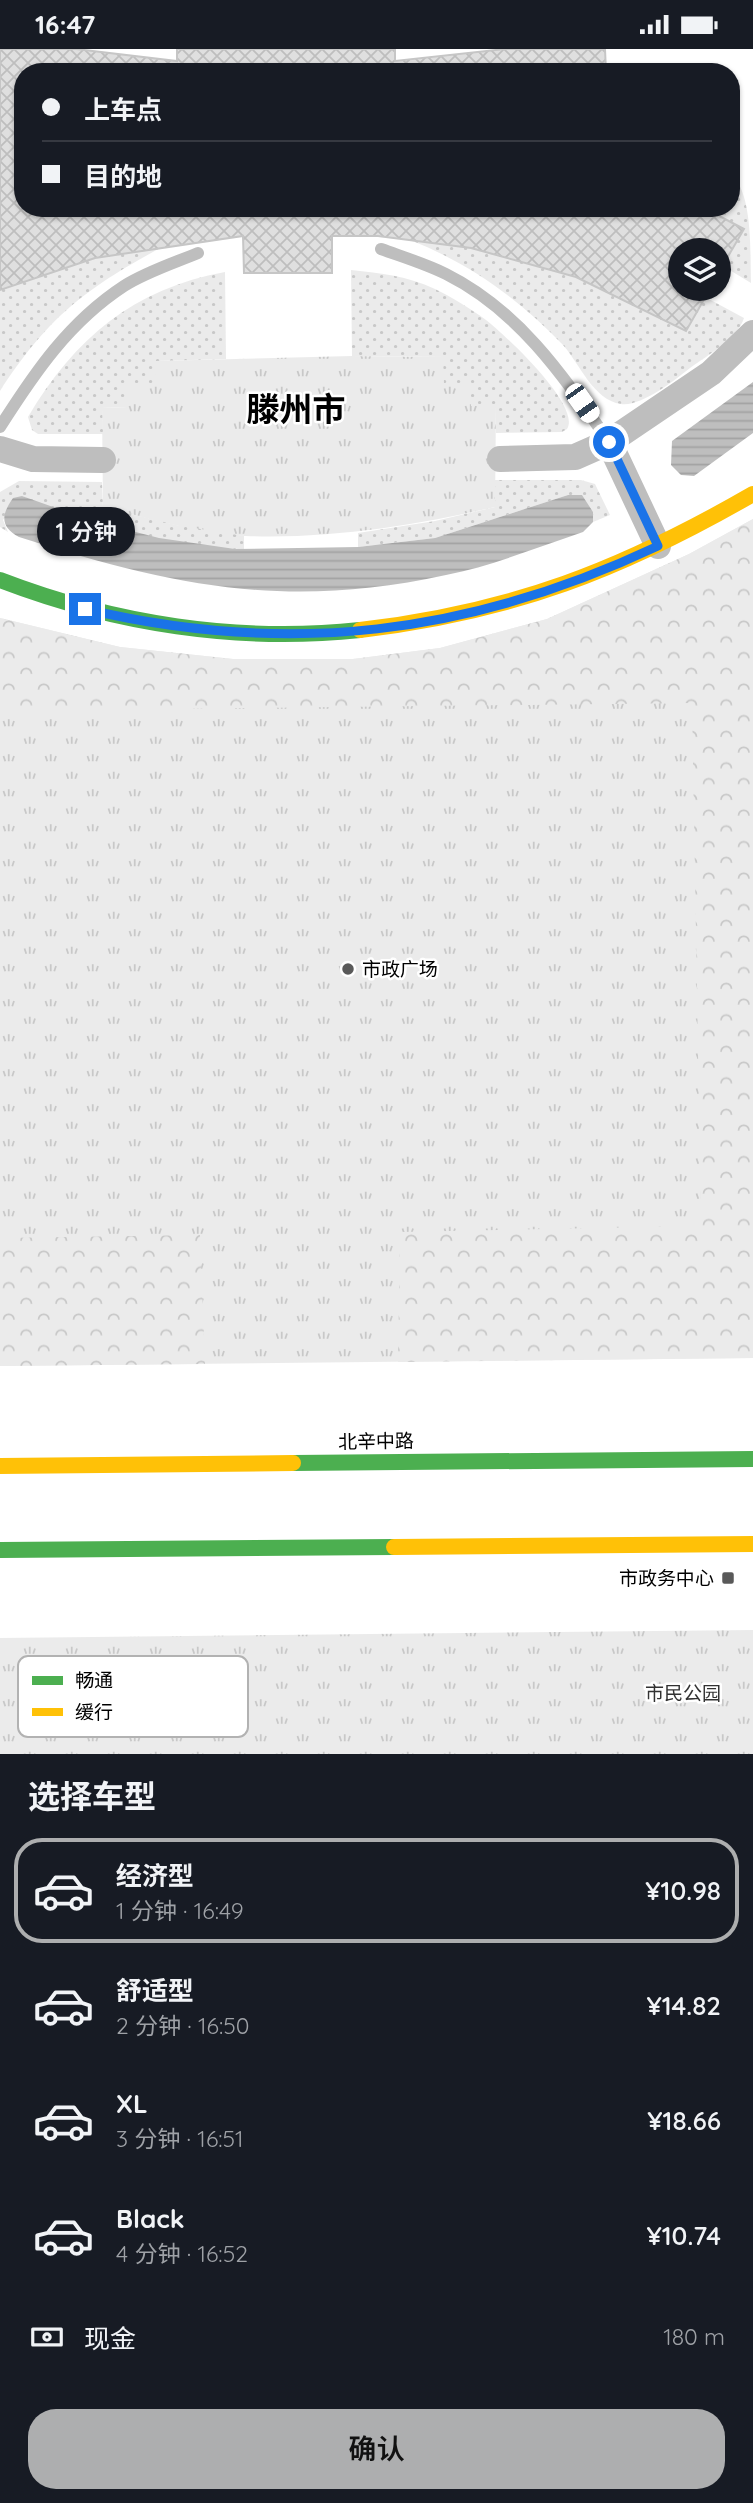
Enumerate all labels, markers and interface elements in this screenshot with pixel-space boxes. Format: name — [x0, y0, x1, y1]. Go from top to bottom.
text: 16:47 — [35, 8, 95, 41]
text: 上车点 — [84, 93, 162, 126]
text: 目的地 — [84, 160, 162, 193]
map controls — [668, 238, 731, 301]
button: layers — [668, 238, 731, 301]
car — [562, 380, 603, 426]
district label: 滕州市 — [247, 388, 346, 429]
route start — [593, 426, 625, 458]
callout: 1 分钟 — [36, 507, 134, 557]
text: 1 分钟 — [55, 517, 117, 546]
route end — [69, 593, 101, 625]
place label: 市政广场 — [362, 957, 438, 981]
marker: 市政广场 — [340, 961, 356, 977]
street label: 北辛中路 — [338, 1428, 414, 1454]
place label: 市政务中心 — [619, 1566, 714, 1590]
marker: 市政务中心 — [720, 1570, 736, 1586]
legend — [18, 1656, 248, 1737]
text: 畅通 — [75, 1668, 113, 1692]
park label: 市民公园 — [645, 1681, 721, 1705]
text: 缓行 — [75, 1700, 113, 1724]
text: 选择车型 — [28, 1776, 156, 1816]
icon: car — [32, 1859, 95, 1922]
text: 经济型 — [116, 1859, 194, 1892]
text: ¥10.98 — [645, 1874, 721, 1907]
text: 1 分钟 · 16:49 — [116, 1896, 244, 1925]
icon: car — [32, 1974, 95, 2037]
text: 舒适型 — [116, 1974, 194, 2007]
text: ¥14.82 — [647, 1989, 721, 2022]
text: 2 分钟 · 16:50 — [116, 2011, 249, 2040]
text: XL — [116, 2087, 148, 2120]
icon: car — [32, 2089, 95, 2152]
text: ¥18.66 — [647, 2104, 721, 2137]
text: 3 分钟 · 16:51 — [116, 2124, 244, 2153]
text: Black — [116, 2202, 185, 2235]
icon: car — [32, 2204, 95, 2267]
text: ¥10.74 — [646, 2219, 721, 2252]
text: 4 分钟 · 16:52 — [116, 2239, 248, 2268]
icon: cash — [28, 2318, 66, 2356]
text: 现金 — [84, 2322, 136, 2355]
text: 180 m — [663, 2322, 725, 2351]
button: 确认 — [28, 2409, 725, 2489]

